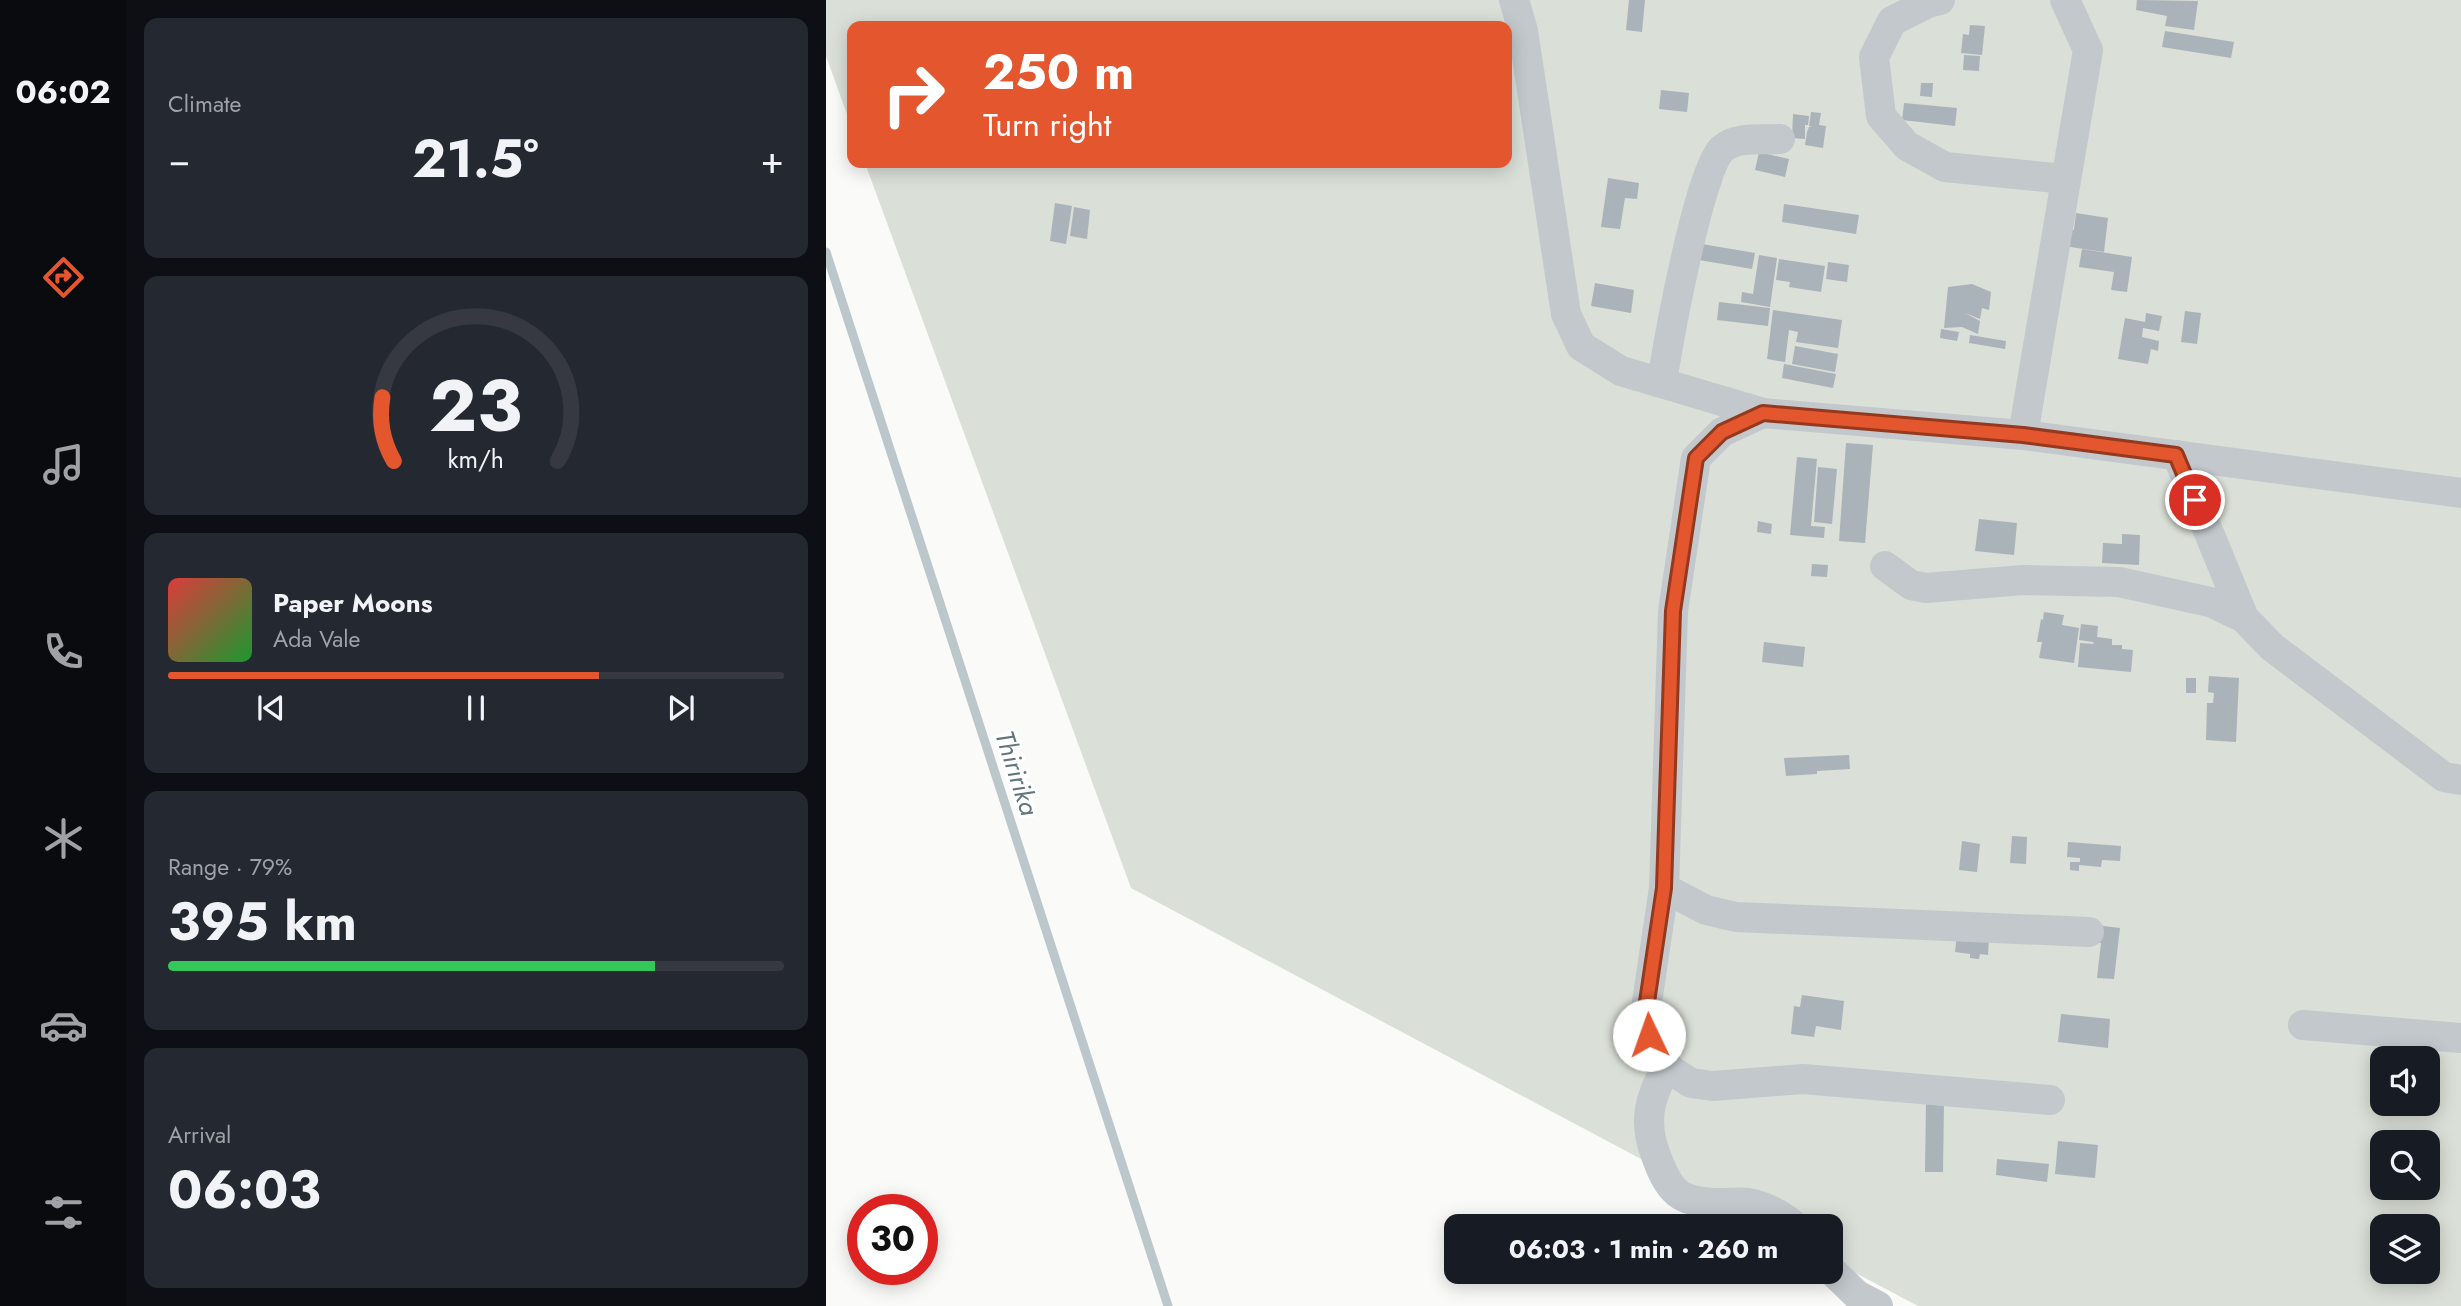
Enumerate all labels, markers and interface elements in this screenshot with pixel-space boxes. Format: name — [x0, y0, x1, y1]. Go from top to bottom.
text: 250 m — [983, 37, 1134, 107]
icon: right — [868, 49, 959, 140]
text: 06:02 — [15, 69, 111, 115]
text: Climate — [168, 87, 241, 121]
text: Turn right — [983, 102, 1112, 148]
text: 21.5° — [412, 121, 539, 197]
text: − — [168, 132, 190, 187]
text: + — [761, 132, 784, 187]
icon: directions — [39, 253, 88, 302]
text: 23 — [430, 354, 522, 459]
icon: music — [39, 440, 88, 489]
text: km/h — [448, 441, 504, 477]
pin — [2165, 470, 2225, 530]
icon: arrive — [2176, 481, 2214, 519]
text: Paper Moons — [273, 584, 433, 622]
text: Ada Vale — [273, 622, 360, 656]
icon: phone — [39, 627, 88, 676]
icon: previous — [252, 689, 290, 727]
icon: pause — [457, 689, 495, 727]
icon: next — [662, 689, 700, 727]
water label: Thiririka — [985, 726, 1049, 821]
icon: climate — [39, 814, 88, 863]
text: Range · 79% — [168, 850, 292, 884]
text: 395 km — [168, 884, 357, 960]
position arrow — [1612, 998, 1686, 1072]
icon: car — [39, 1001, 88, 1050]
map controls — [2370, 1046, 2440, 1284]
button: sound — [2370, 1046, 2440, 1116]
text: Arrival — [168, 1118, 231, 1152]
button: search — [2370, 1130, 2440, 1200]
text: 06:03 — [168, 1152, 321, 1228]
icon: filters — [39, 1188, 88, 1237]
speed limit sign: 30 — [847, 1194, 938, 1285]
button: layers — [2370, 1214, 2440, 1284]
text: 06:03 · 1 min · 260 m — [1509, 1230, 1778, 1268]

